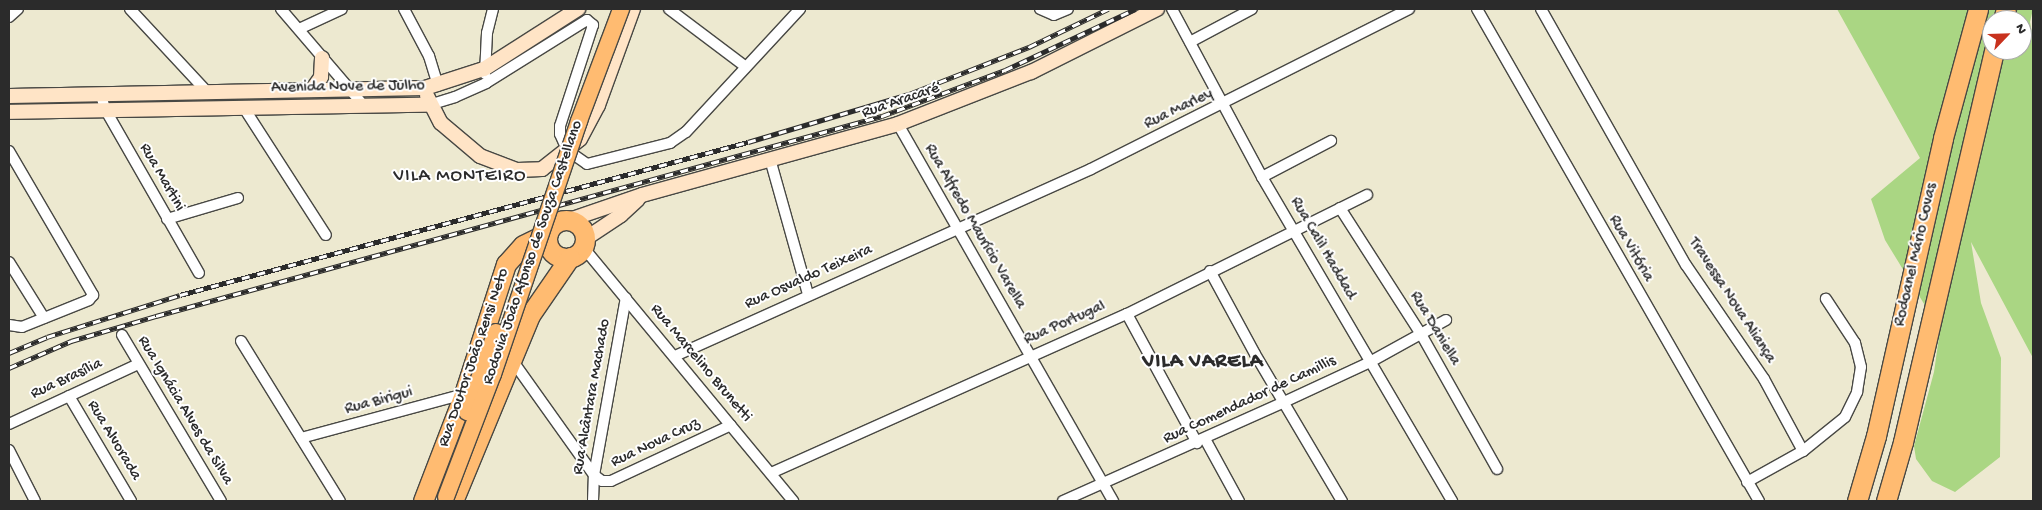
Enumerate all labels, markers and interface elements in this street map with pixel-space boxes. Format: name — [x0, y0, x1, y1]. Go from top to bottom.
north arrow — [1982, 10, 2032, 60]
text: N — [2011, 21, 2030, 37]
street label: Avenida Nove de Julho — [271, 77, 425, 99]
street label: Rua Aracaré — [860, 80, 942, 124]
street label: Rua Marley — [1142, 85, 1216, 135]
street label: Rodovia João Afonso de Souza Castellano — [480, 118, 588, 388]
street label: Rua Martini — [134, 141, 188, 215]
street label: Rua Alfredo Maurício Varella — [919, 141, 1029, 313]
district label: VILA MONTEIRO — [392, 166, 528, 188]
street label: Rodoanel Mário Covas — [1891, 181, 1943, 329]
street label: Rua Calil Haddad — [1285, 194, 1359, 304]
street label: Rua Vitória — [1603, 212, 1657, 286]
street label: Travessa Nova Aliança — [1683, 234, 1779, 368]
street label: Rua Osvaldo Teixeira — [742, 241, 876, 315]
street label: Rua Doutor João Rensi Neto — [435, 266, 515, 450]
street label: Rua Daniella — [1404, 288, 1464, 370]
street label: Rua Portugal — [1021, 298, 1109, 350]
street label: Rua Marcelino Brunetti — [645, 301, 755, 427]
street label: Rua Alcântara Machado — [570, 318, 616, 476]
street label: Rua Ignácia Alves da Silva — [132, 333, 236, 489]
district label: VILA VARELA — [1141, 350, 1265, 376]
street label: Rua Comendador de Camillis — [1161, 352, 1339, 450]
street label: Rua Brasília — [28, 355, 106, 405]
street label: Rua Birigui — [343, 384, 415, 420]
street label: Rua Alvorada — [82, 398, 144, 484]
street label: Rua Nova Cruz — [608, 415, 704, 473]

